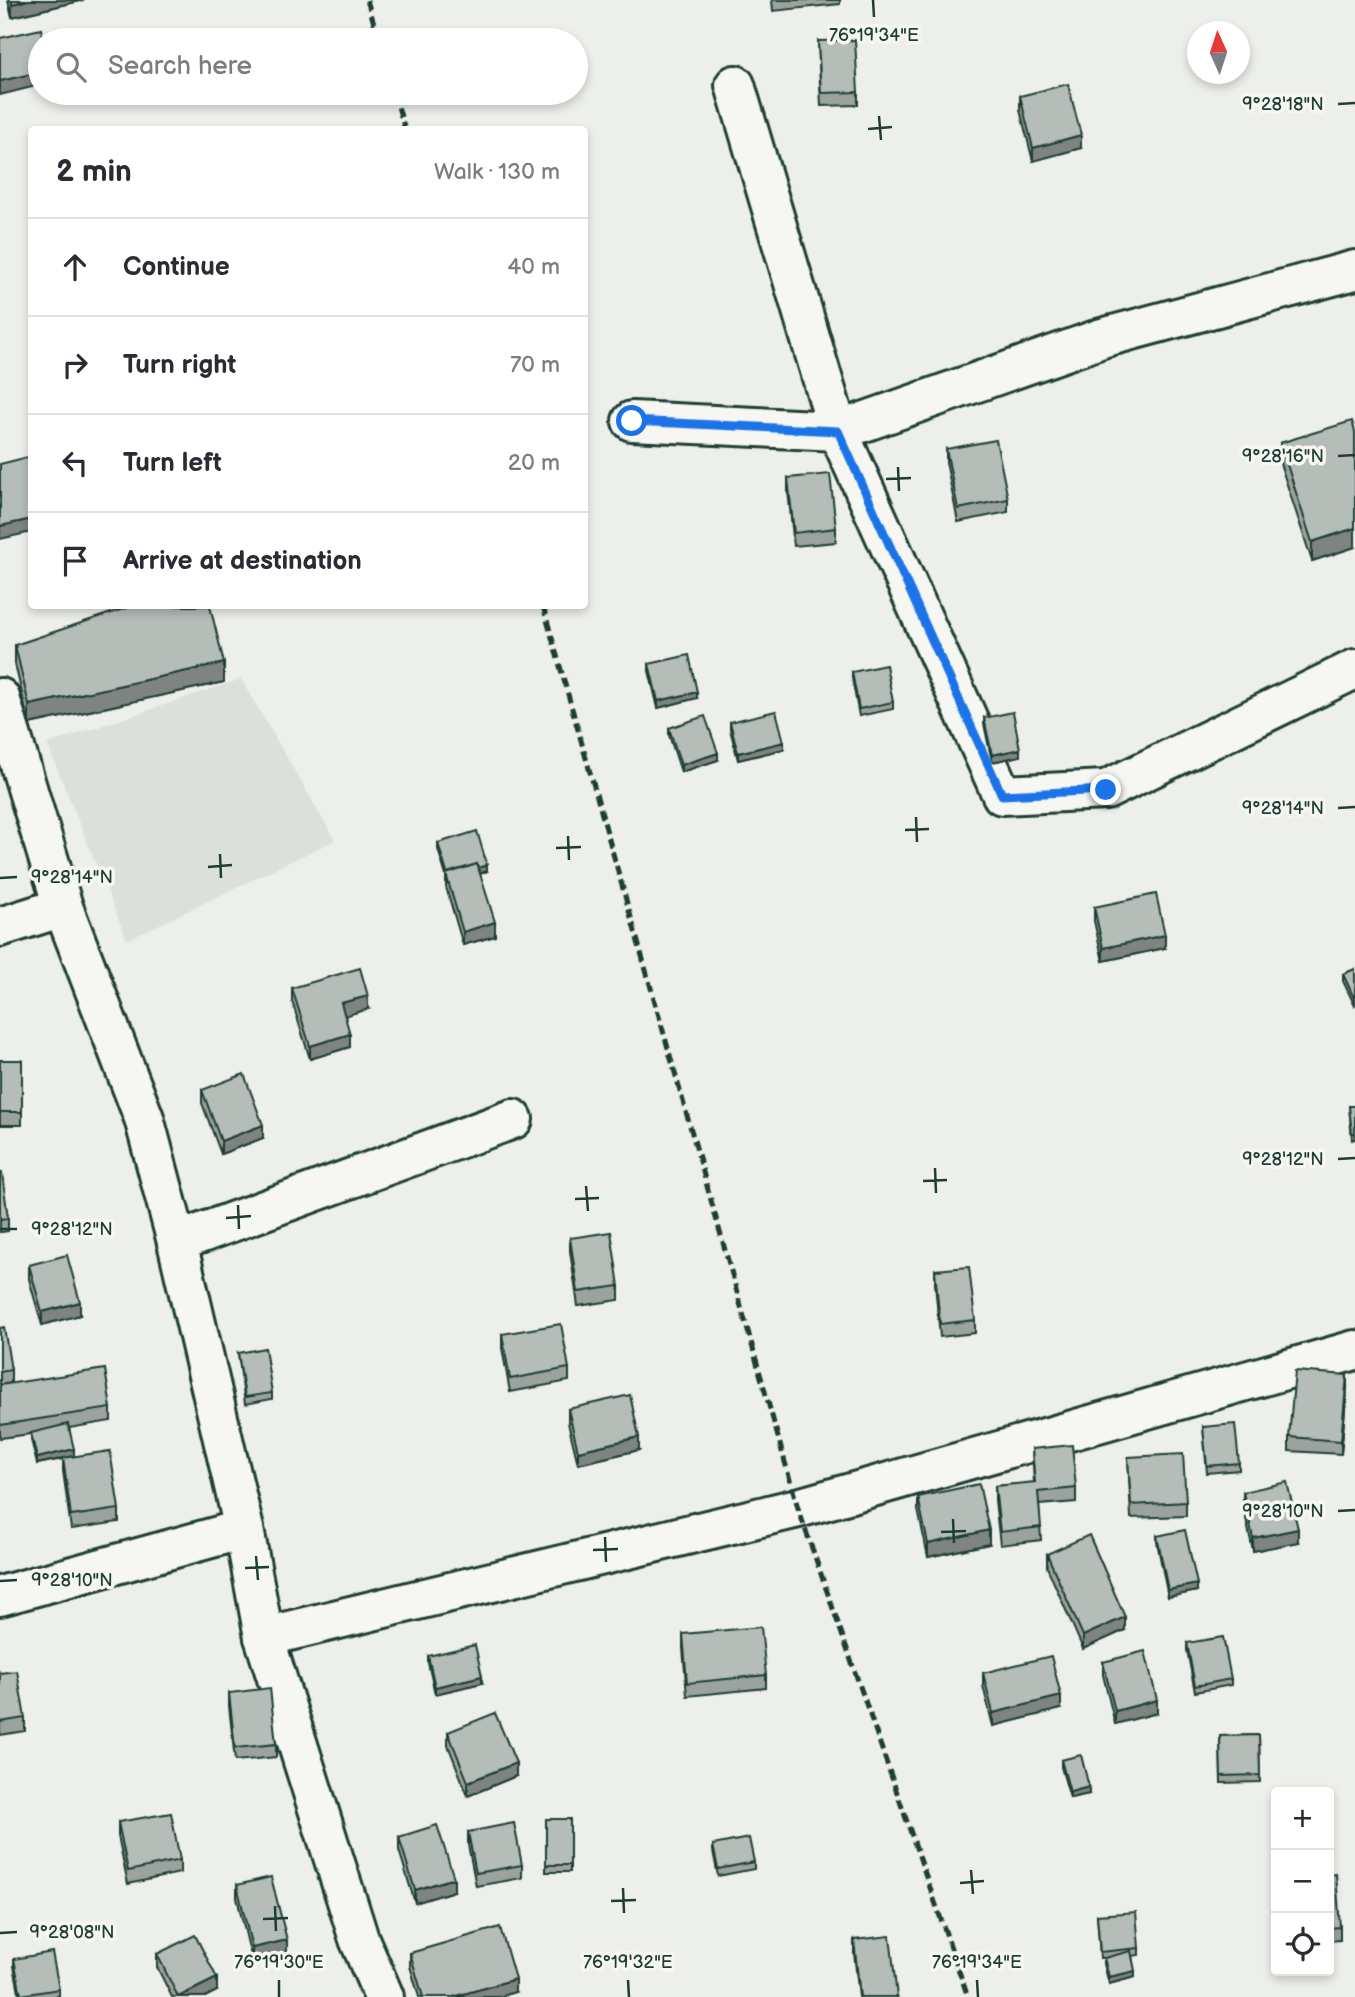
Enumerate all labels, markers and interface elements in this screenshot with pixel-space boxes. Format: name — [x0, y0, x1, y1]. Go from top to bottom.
north arrow — [1187, 21, 1250, 84]
text: 76°19'34"E — [829, 25, 919, 46]
search box — [28, 28, 588, 105]
icon: search — [52, 48, 90, 86]
text: Search here — [108, 51, 252, 82]
text: 9°28'18"N — [1242, 94, 1324, 115]
text: 2 min — [56, 154, 132, 190]
text: Walk · 130 m — [434, 158, 560, 186]
icon: ahead — [56, 248, 94, 286]
text: Continue — [123, 252, 230, 283]
text: 40 m — [507, 253, 560, 281]
icon: right — [56, 346, 94, 384]
text: Turn right — [123, 350, 236, 381]
text: 70 m — [510, 351, 560, 379]
route start — [616, 405, 647, 436]
icon: left — [56, 444, 94, 482]
text: 9°28'16"N — [1242, 446, 1324, 467]
text: Turn left — [123, 448, 222, 479]
text: 20 m — [508, 449, 560, 477]
icon: arrive — [56, 542, 94, 580]
text: Arrive at destination — [123, 546, 362, 577]
route end — [1090, 774, 1121, 805]
text: 9°28'14"N — [1242, 798, 1324, 819]
text: 9°28'14"N — [31, 867, 113, 888]
text: 9°28'12"N — [1242, 1149, 1324, 1170]
text: 9°28'12"N — [31, 1219, 113, 1240]
text: 9°28'10"N — [1242, 1501, 1324, 1522]
text: 9°28'10"N — [31, 1570, 113, 1591]
map controls — [1271, 1787, 1334, 1976]
button: + — [1271, 1787, 1334, 1850]
button: − — [1271, 1850, 1334, 1913]
button: locate — [1271, 1913, 1334, 1976]
text: 9°28'08"N — [29, 1922, 115, 1943]
text: 76°19'30"E — [234, 1952, 324, 1973]
text: 76°19'32"E — [583, 1952, 673, 1973]
text: 76°19'34"E — [932, 1952, 1022, 1973]

